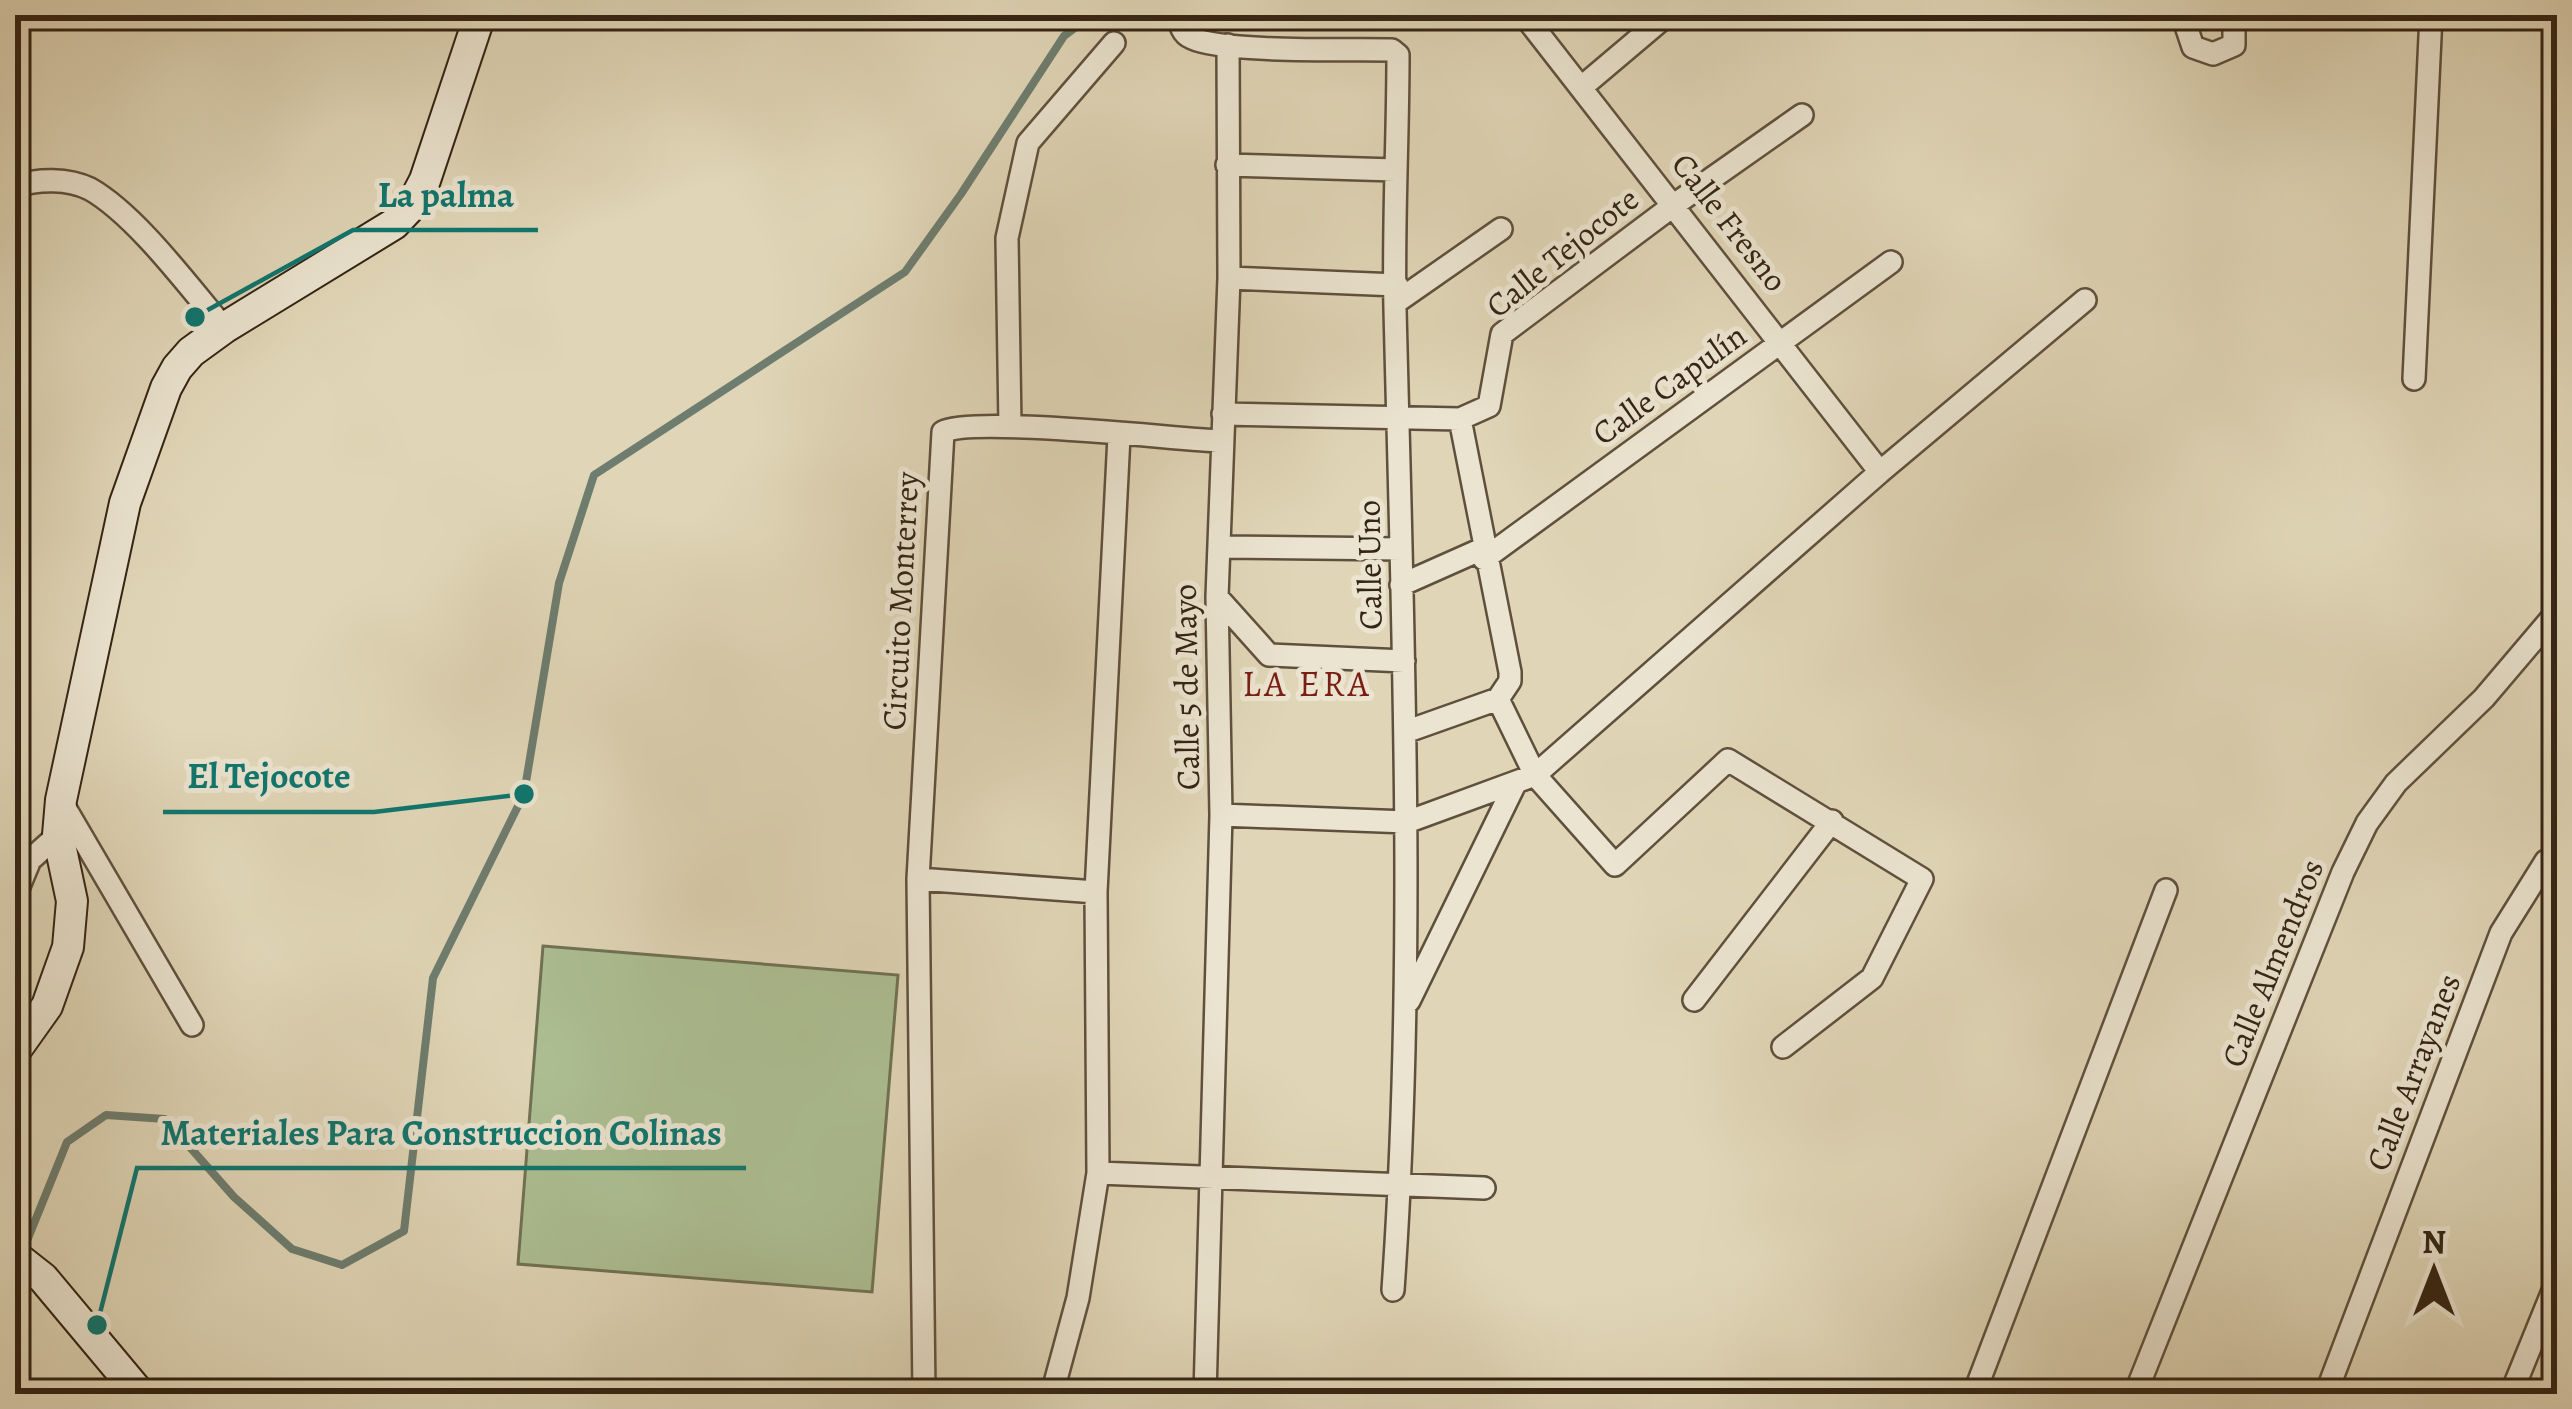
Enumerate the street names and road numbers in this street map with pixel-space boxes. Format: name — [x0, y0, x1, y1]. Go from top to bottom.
street label: Calle Fresno — [1662, 143, 1798, 301]
street label: Calle Tejocote — [1476, 176, 1648, 328]
street label: Calle Capulín — [1583, 313, 1755, 455]
street label: Circuito Monterrey — [871, 470, 929, 731]
street label: Calle Uno — [1345, 500, 1393, 630]
street label: Calle 5 de Mayo — [1162, 584, 1210, 790]
street label: Calle Almendros — [2210, 852, 2334, 1074]
street label: Calle Arrayanes — [2355, 967, 2471, 1177]

